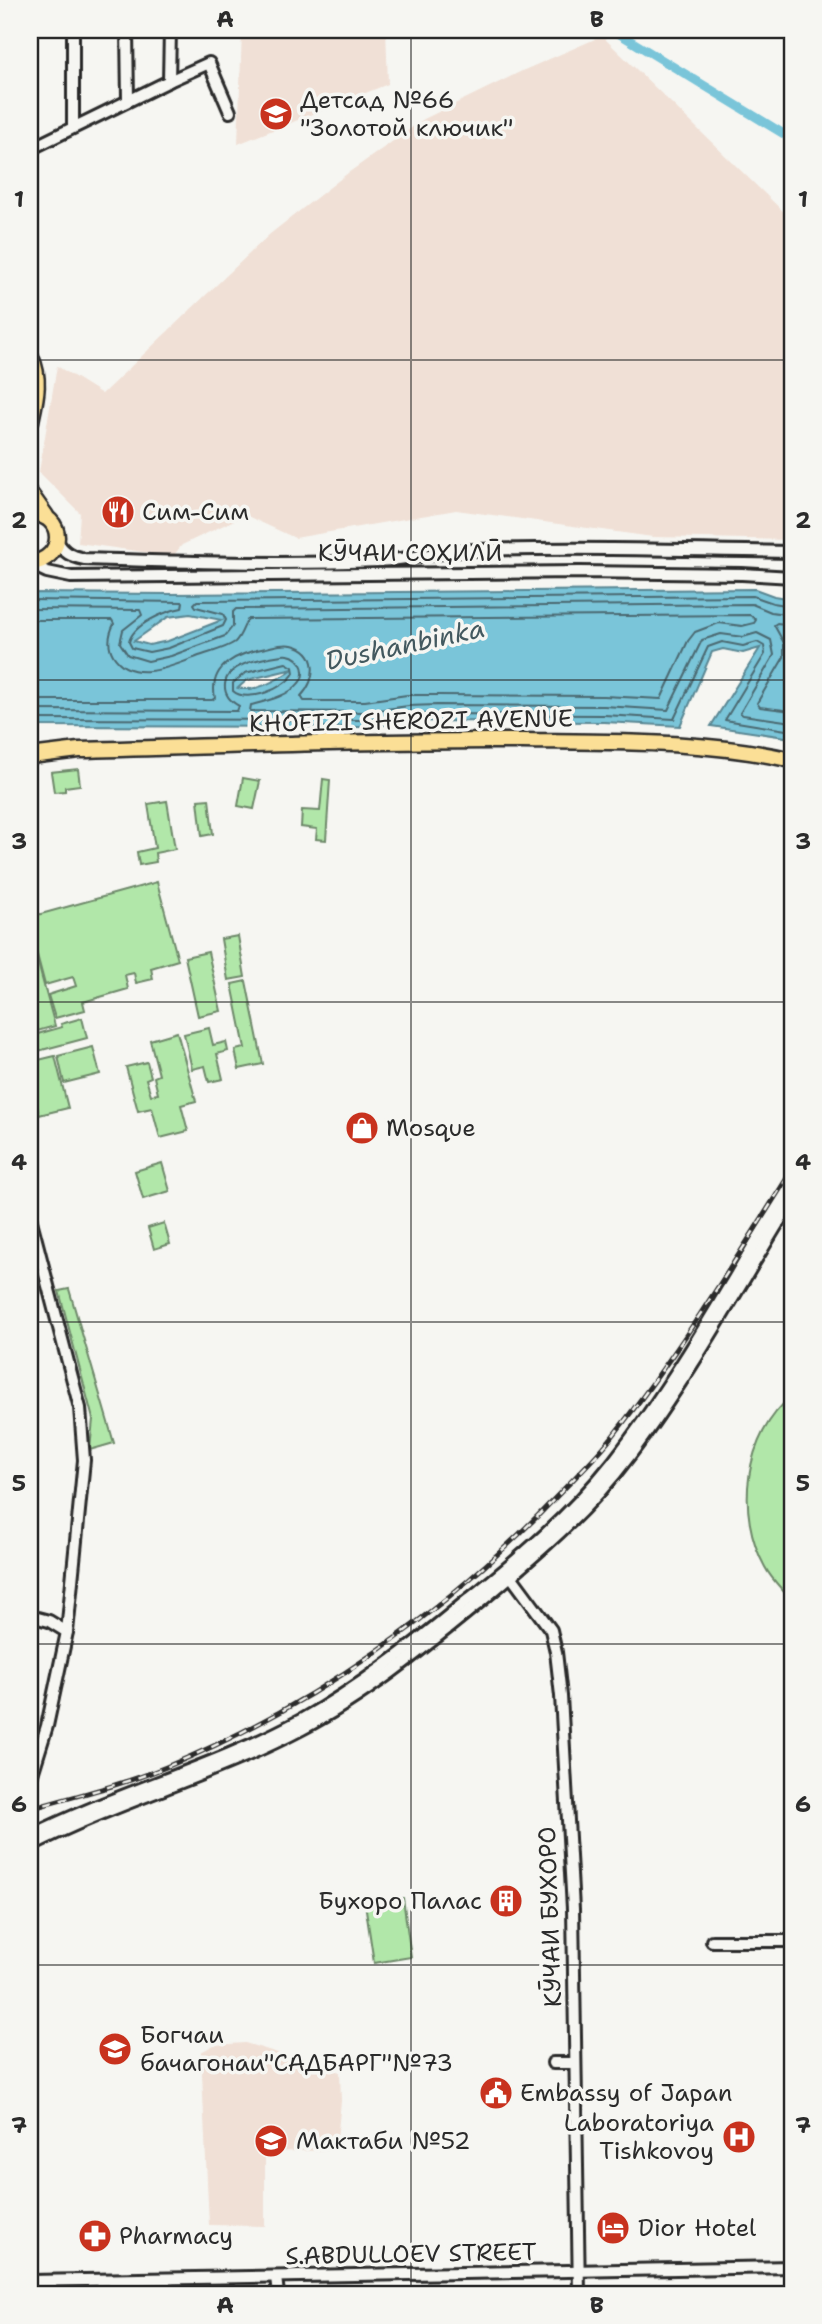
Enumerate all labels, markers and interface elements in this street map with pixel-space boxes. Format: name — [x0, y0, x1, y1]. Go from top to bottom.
text: A — [216, 4, 234, 34]
text: B — [590, 4, 604, 34]
place label: Детсад №66 "Золотой ключик" — [300, 84, 514, 144]
school or university icon: Детсад №66 "Золотой ключик" — [257, 95, 295, 133]
text: 1 — [14, 184, 24, 214]
text: 1 — [798, 184, 808, 214]
restaurant icon: Сим-Сим — [99, 493, 137, 531]
place label: Сим-Сим — [142, 496, 249, 528]
text: 2 — [11, 505, 27, 535]
text: 2 — [795, 505, 811, 535]
street label: КӮЧАИ СОҲИЛӢ — [318, 537, 502, 569]
water label: Dushanbinka — [322, 610, 488, 678]
street label: KHOFIZI SHEROZI AVENUE — [249, 702, 573, 740]
text: 3 — [11, 826, 27, 856]
text: 3 — [795, 826, 811, 856]
shop icon: Mosque — [343, 1109, 381, 1147]
place label: Mosque — [386, 1112, 476, 1144]
text: 4 — [11, 1147, 27, 1177]
text: 4 — [795, 1147, 811, 1177]
text: 5 — [12, 1468, 26, 1498]
text: 5 — [796, 1468, 810, 1498]
text: 6 — [11, 1789, 27, 1819]
text: 6 — [795, 1789, 811, 1819]
street label: КӮЧАИ БУХОРО — [531, 1826, 569, 2008]
building icon: Бухоро Палас — [487, 1882, 525, 1920]
place label: Бухоро Палас — [318, 1885, 482, 1917]
place label: Богчаи бачагонаи"САДБАРГ"№73 — [140, 2019, 453, 2079]
school or university icon: Богчаи бачагонаи"САДБАРГ"№73 — [96, 2030, 134, 2068]
public building icon: Embassy of Japan — [477, 2074, 515, 2112]
place label: Embassy of Japan — [520, 2077, 732, 2109]
place label: Laboratoriya Tishkovoy — [564, 2107, 714, 2167]
text: 7 — [11, 2110, 27, 2140]
text: 7 — [795, 2110, 811, 2140]
hospital icon: Laboratoriya Tishkovoy — [720, 2118, 758, 2156]
school or university icon: Мактаби №52 — [252, 2122, 290, 2160]
place label: Мактаби №52 — [296, 2125, 471, 2157]
hotel icon: Dior Hotel — [594, 2209, 632, 2247]
place label: Dior Hotel — [638, 2212, 757, 2244]
pharmacy icon: Pharmacy — [76, 2217, 114, 2255]
place label: Pharmacy — [119, 2220, 233, 2252]
street label: S.ABDULLOEV STREET — [285, 2236, 537, 2272]
text: A — [216, 2290, 234, 2320]
text: B — [590, 2290, 604, 2320]

